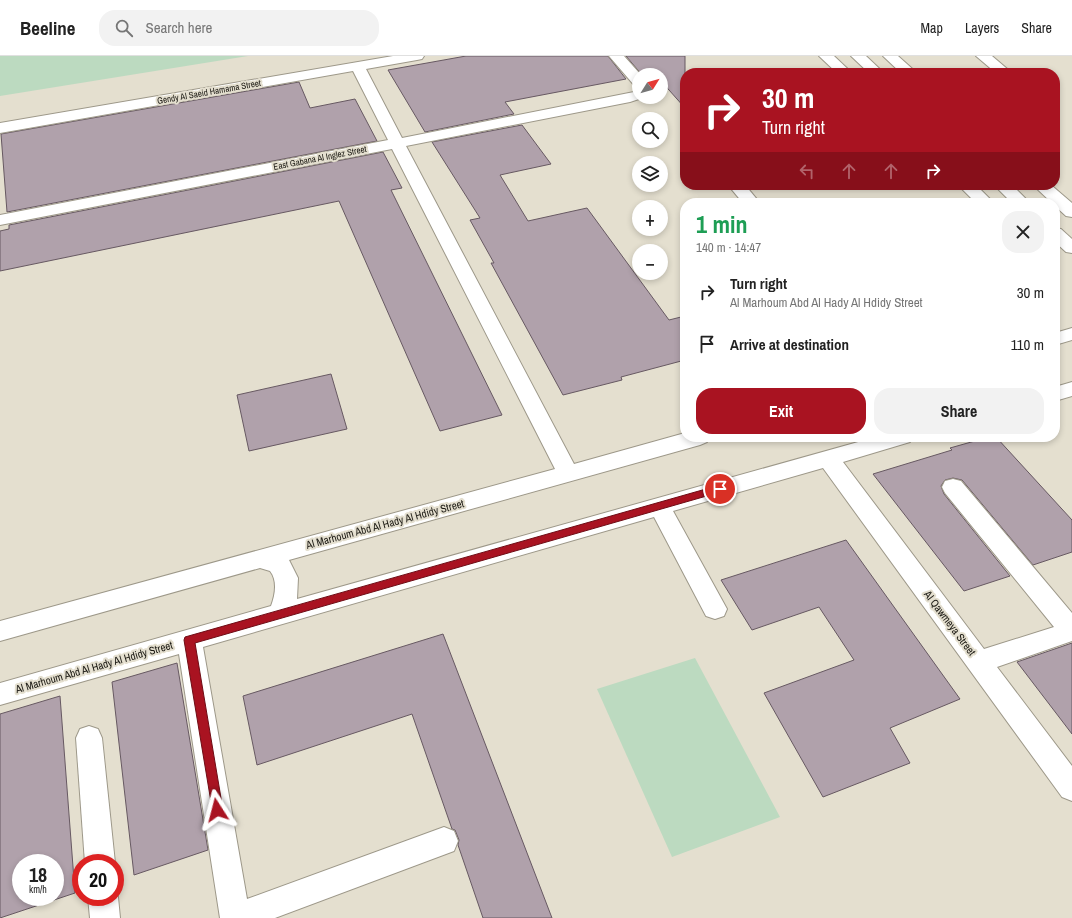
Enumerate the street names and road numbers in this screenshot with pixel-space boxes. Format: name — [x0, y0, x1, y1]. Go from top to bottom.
street label: Gendy Al Saeid Hamama Street — [156, 77, 262, 107]
street label: East Gabana Al Inglez Street — [272, 143, 368, 173]
street label: Al Marhoum Abd Al Hady Al Hdidy Street — [304, 496, 466, 552]
street label: Al Qawmeya Street — [920, 587, 979, 659]
street label: Al Marhoum Abd Al Hady Al Hdidy Street — [13, 638, 175, 696]

